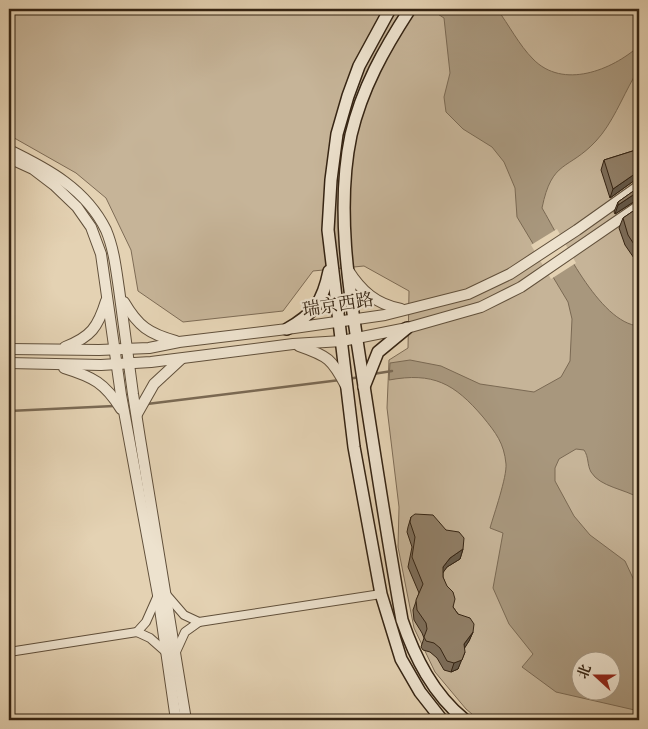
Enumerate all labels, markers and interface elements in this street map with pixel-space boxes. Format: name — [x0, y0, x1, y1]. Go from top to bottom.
street label: 瑞京西路 — [301, 288, 375, 322]
north arrow — [570, 652, 620, 702]
text: 北 — [574, 662, 596, 681]

